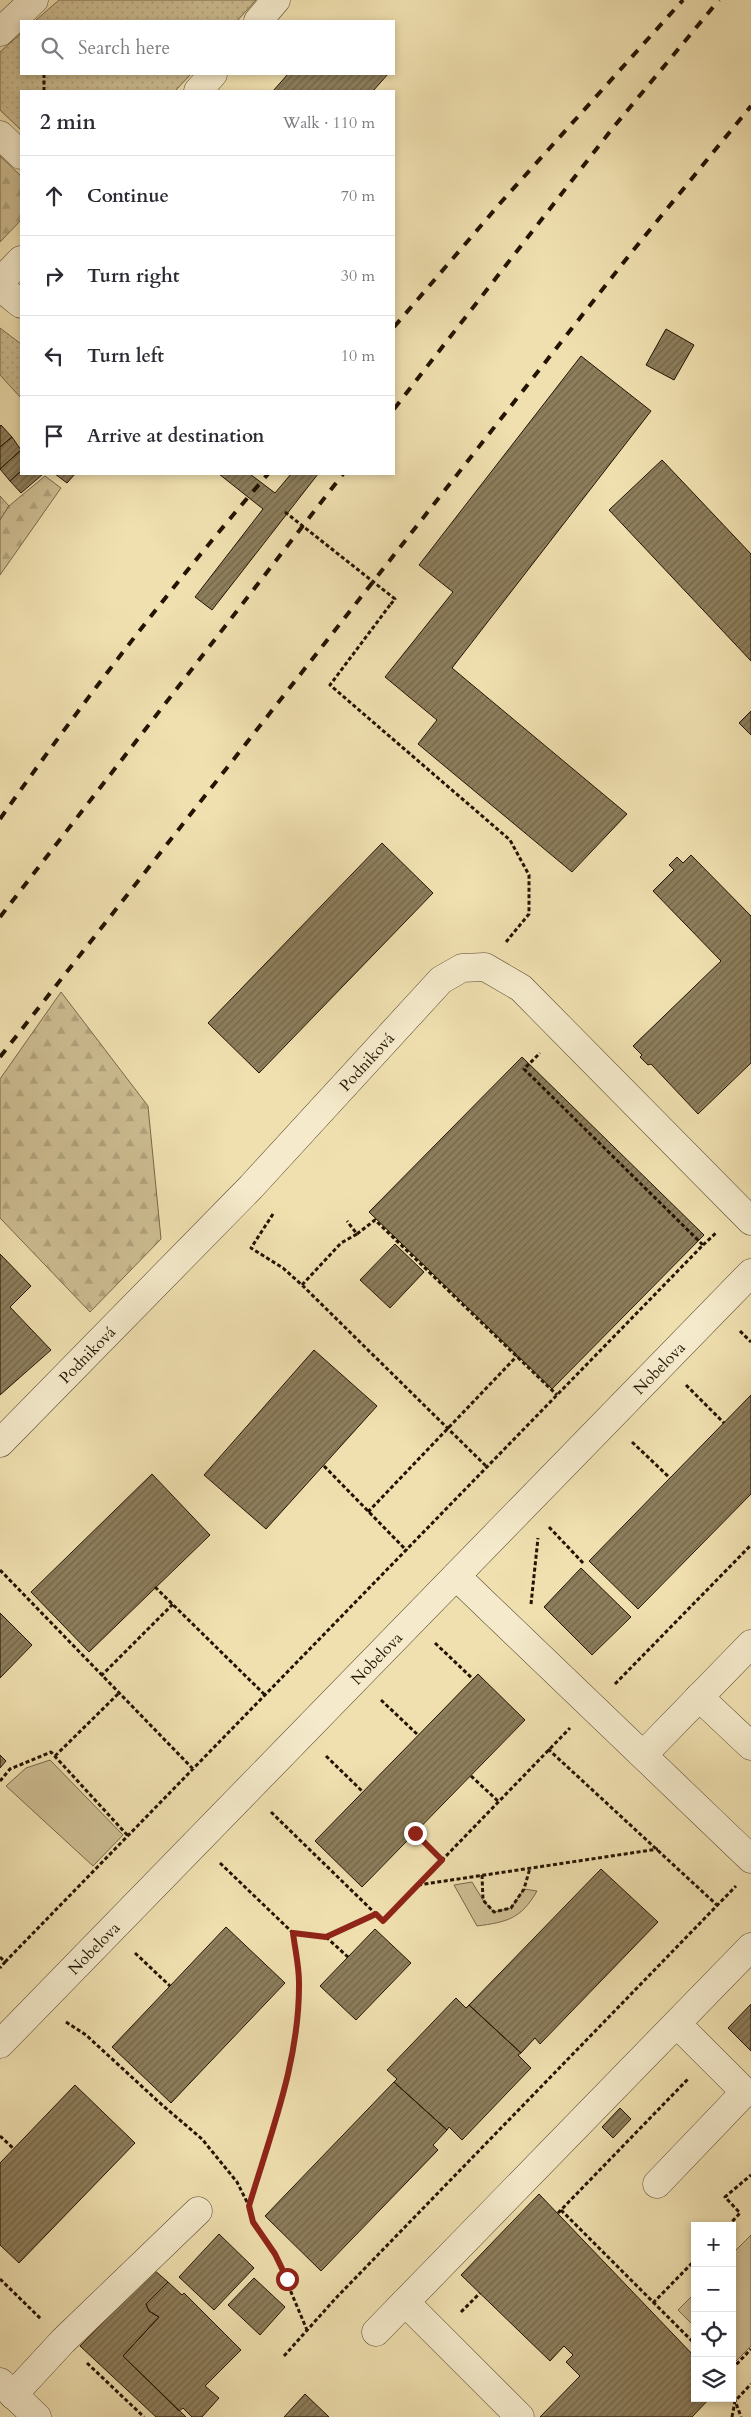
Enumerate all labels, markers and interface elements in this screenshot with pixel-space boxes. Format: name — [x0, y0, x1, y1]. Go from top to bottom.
search box — [20, 20, 395, 75]
icon: search — [38, 34, 66, 62]
text: Search here — [78, 35, 170, 61]
text: 2 min — [40, 108, 96, 137]
text: Walk · 110 m — [283, 112, 375, 134]
icon: ahead — [40, 182, 68, 210]
text: Continue — [87, 183, 169, 209]
text: 70 m — [341, 185, 375, 207]
icon: right — [40, 262, 68, 290]
text: Turn right — [87, 263, 179, 289]
text: 30 m — [341, 265, 375, 287]
icon: left — [40, 342, 68, 370]
text: Turn left — [87, 343, 164, 369]
text: 10 m — [341, 345, 375, 367]
icon: arrive — [40, 422, 68, 450]
text: Arrive at destination — [87, 423, 264, 449]
street label: Podniková — [334, 1028, 400, 1096]
street label: Podniková — [54, 1322, 121, 1389]
street label: Nobelova — [629, 1337, 690, 1400]
street label: Nobelova — [346, 1627, 408, 1690]
route end — [404, 1822, 427, 1845]
street label: Nobelova — [63, 1917, 125, 1980]
map controls — [691, 2222, 736, 2402]
button: + — [691, 2222, 736, 2267]
button: − — [691, 2267, 736, 2312]
route start — [276, 2268, 299, 2291]
button: locate — [691, 2312, 736, 2357]
button: layers — [691, 2357, 736, 2402]

